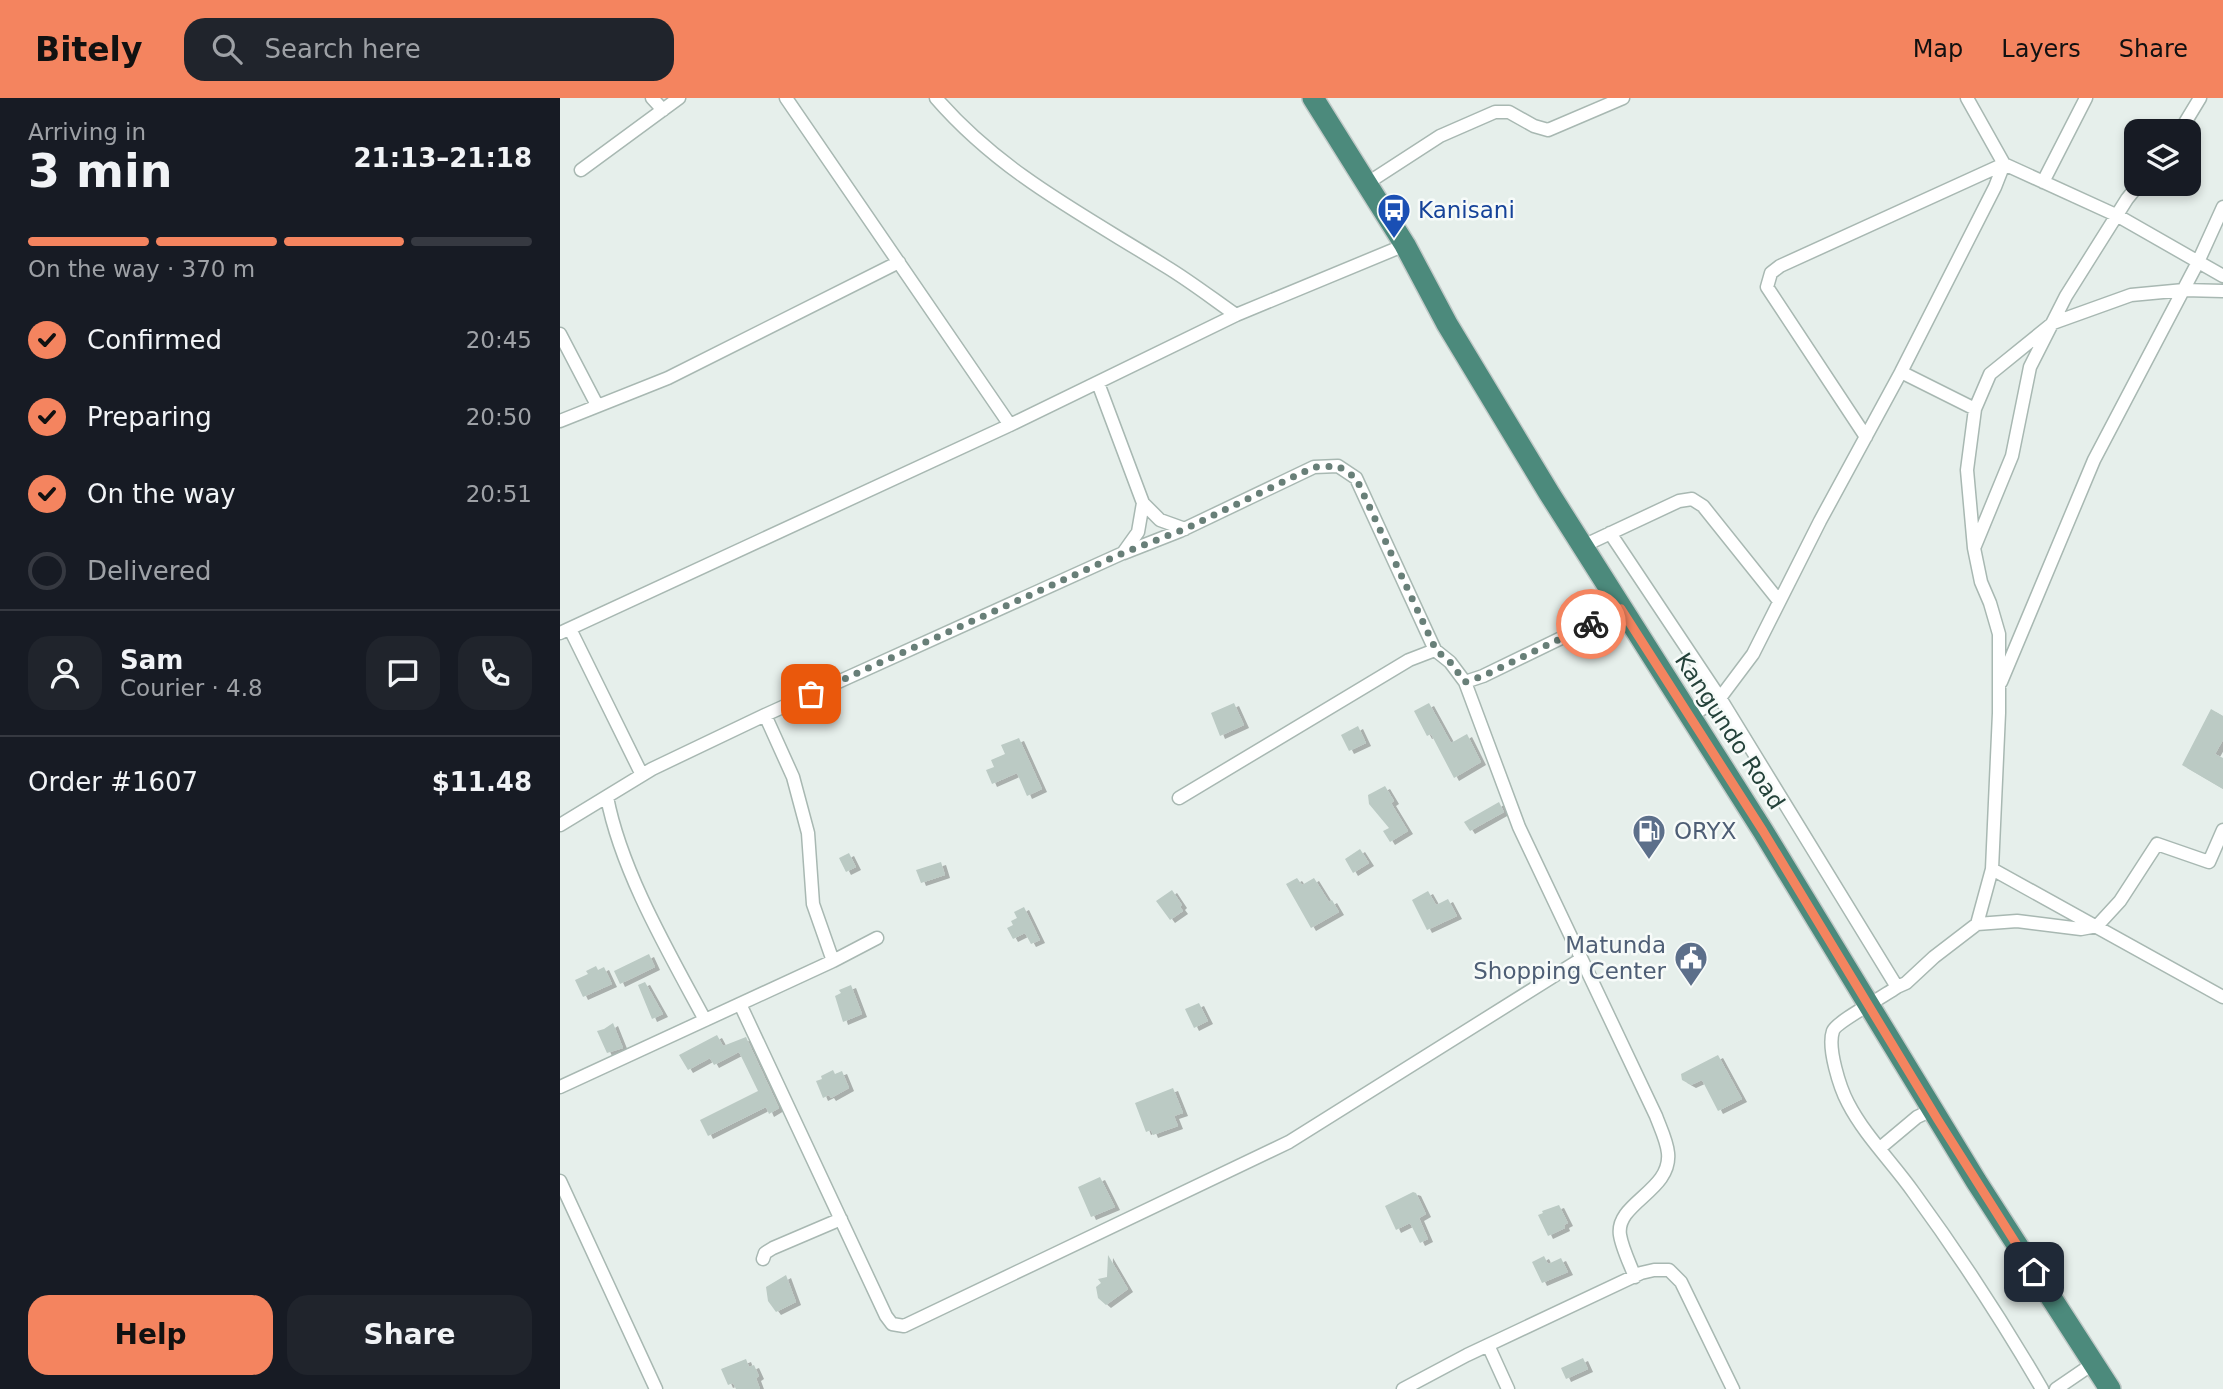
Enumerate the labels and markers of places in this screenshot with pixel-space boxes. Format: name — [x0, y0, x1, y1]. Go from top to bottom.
bus stop icon: Kanisani — [1375, 191, 1413, 240]
place label: Kanisani — [1418, 197, 1515, 223]
pin — [781, 664, 841, 724]
fuel station icon: ORYX — [1630, 812, 1668, 861]
place label: ORYX — [1674, 818, 1737, 844]
place label: Matunda Shopping Center — [1473, 932, 1667, 984]
public building icon: Matunda Shopping Center — [1672, 939, 1710, 988]
pin — [2004, 1242, 2064, 1302]

